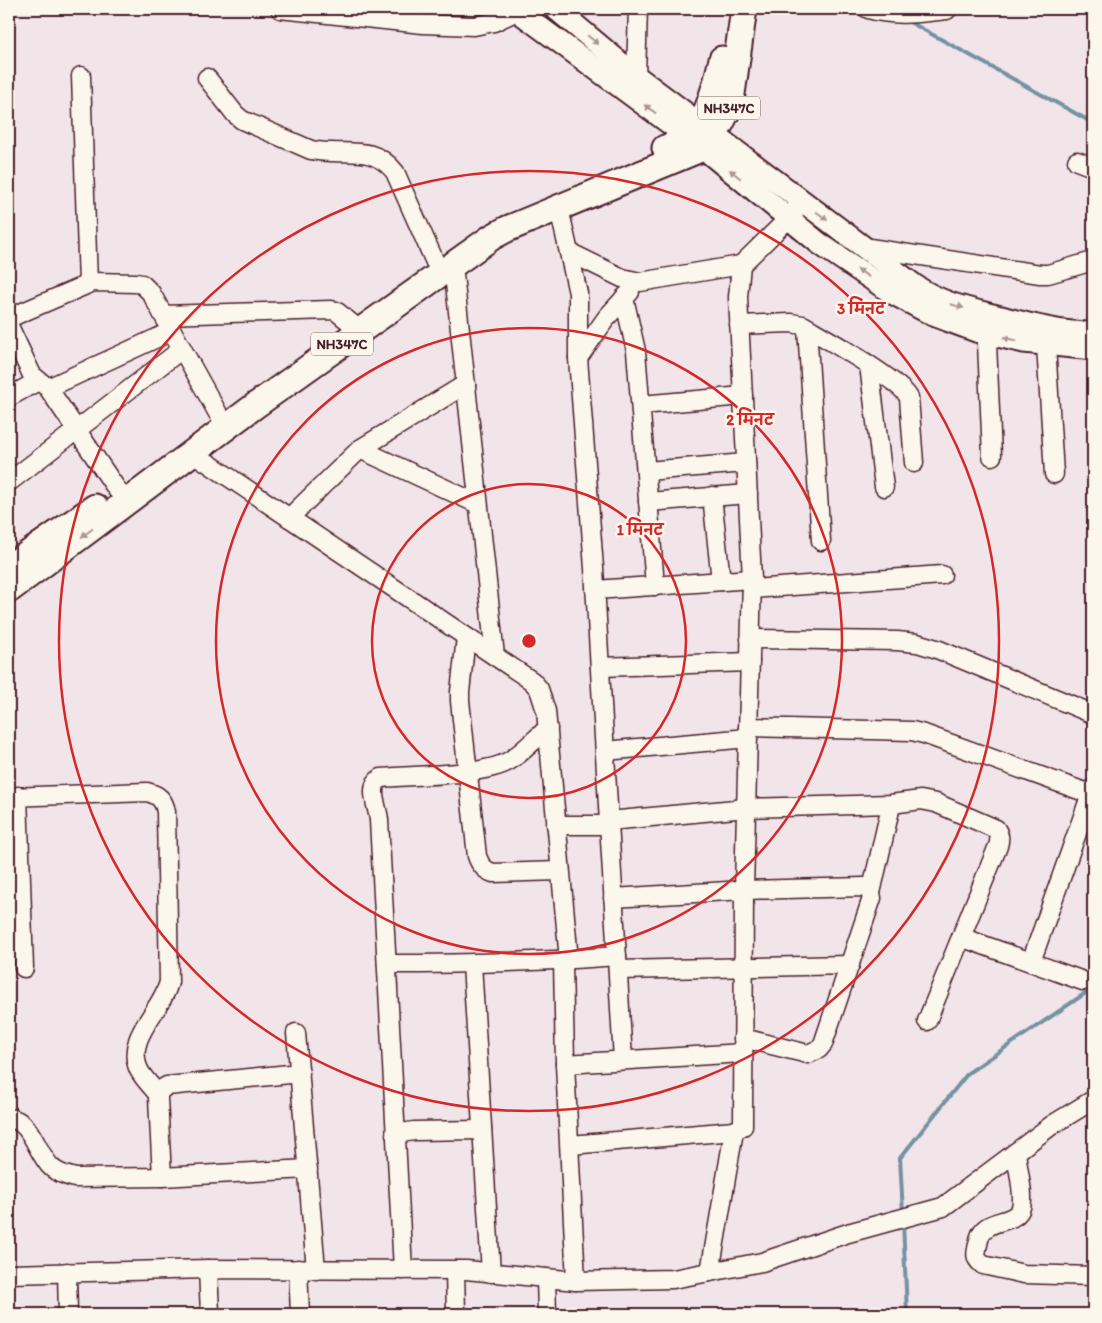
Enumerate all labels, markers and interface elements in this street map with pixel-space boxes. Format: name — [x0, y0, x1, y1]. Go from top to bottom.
one-way arrow — [587, 34, 599, 46]
road number: NH347C — [698, 96, 760, 120]
one-way arrow — [644, 104, 657, 115]
one-way arrow — [729, 168, 742, 179]
one-way arrow — [815, 211, 828, 222]
one-way arrow — [856, 268, 870, 278]
text: 3 मिनट — [837, 296, 886, 318]
one-way arrow — [949, 302, 964, 310]
road number: NH347C — [311, 332, 373, 356]
one-way arrow — [1003, 335, 1018, 343]
text: 2 मिनट — [726, 407, 775, 429]
text: 1 मिनट — [617, 517, 665, 539]
one-way arrow — [81, 528, 94, 539]
centre of rings — [520, 632, 538, 650]

